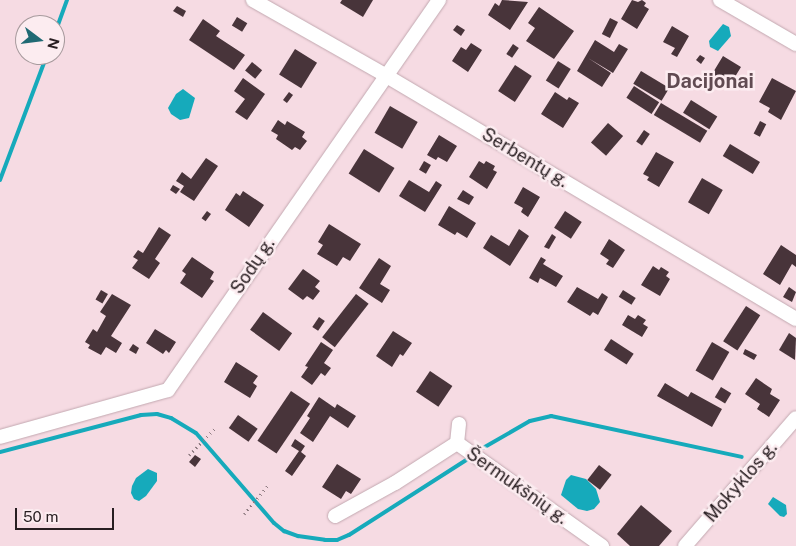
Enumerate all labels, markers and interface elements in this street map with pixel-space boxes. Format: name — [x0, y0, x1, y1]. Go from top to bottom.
north arrow — [15, 15, 65, 65]
text: N — [44, 36, 63, 51]
district label: Dacijonai — [666, 69, 754, 93]
street label: Serbentų g. — [478, 124, 572, 192]
street label: Sodų g. — [226, 234, 280, 298]
street label: Mokyklos g. — [700, 437, 782, 527]
street label: Šermukšnių g. — [462, 443, 572, 529]
scale bar — [18, 498, 116, 530]
text: 50 m — [23, 508, 58, 525]

